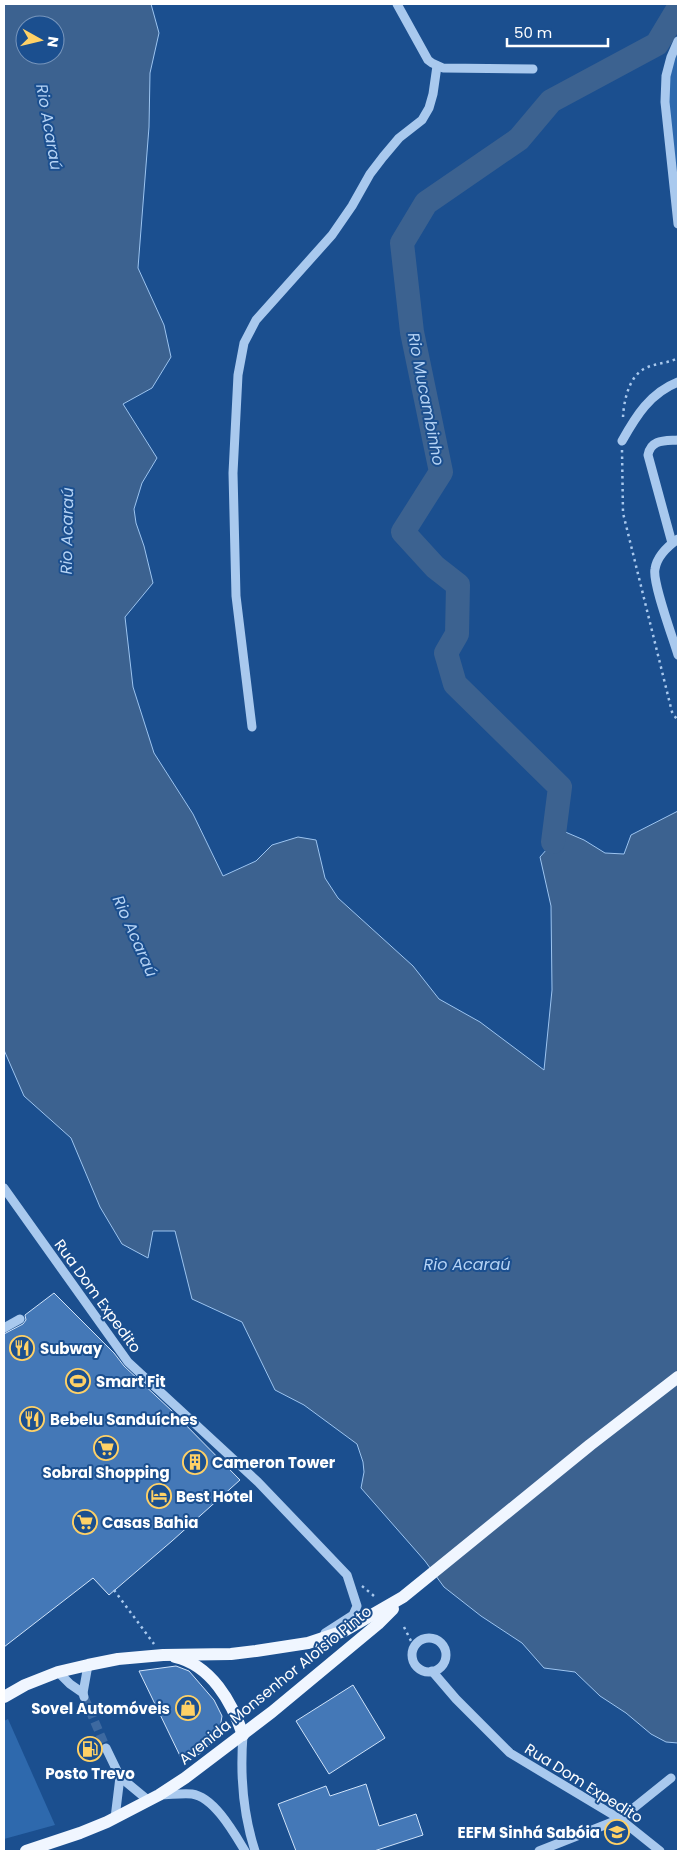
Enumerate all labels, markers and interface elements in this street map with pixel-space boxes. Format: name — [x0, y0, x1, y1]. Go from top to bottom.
north arrow — [15, 15, 65, 65]
scale bar — [507, 15, 608, 47]
text: 50 m — [514, 22, 552, 43]
text: N — [42, 35, 64, 48]
water label: Rio Acaraú — [30, 82, 68, 172]
water label: Rio Mucambinho — [402, 330, 450, 468]
water label: Rio Acaraú — [55, 487, 79, 575]
water label: Rio Acaraú — [107, 892, 163, 980]
street label: Rua Dom Expedito — [50, 1235, 146, 1357]
water label: Rio Acaraú — [423, 1253, 511, 1276]
restaurant icon: Subway — [9, 1335, 35, 1361]
place label: Subway — [40, 1338, 103, 1359]
sports icon: Smart Fit — [65, 1368, 91, 1394]
place label: Smart Fit — [96, 1371, 166, 1392]
restaurant icon: Bebelu Sanduíches — [19, 1406, 45, 1432]
place label: Bebelu Sanduíches — [50, 1409, 198, 1430]
supermarket icon: Sobral Shopping — [93, 1435, 119, 1461]
building icon: Cameron Tower — [182, 1449, 208, 1475]
place label: Cameron Tower — [212, 1452, 336, 1473]
place label: Sobral Shopping — [42, 1462, 170, 1483]
hotel icon: Best Hotel — [146, 1483, 172, 1509]
place label: Best Hotel — [176, 1486, 253, 1507]
supermarket icon: Casas Bahia — [72, 1509, 98, 1535]
place label: Casas Bahia — [102, 1512, 199, 1533]
street label: Avenida Monsenhor Aloísio Pinto — [174, 1601, 376, 1769]
shop icon: Sovel Automóveis — [175, 1695, 201, 1721]
place label: Sovel Automóveis — [31, 1698, 170, 1719]
fuel station icon: Posto Trevo — [77, 1736, 103, 1762]
street label: Rua Dom Expedito — [521, 1738, 647, 1828]
place label: Posto Trevo — [45, 1763, 135, 1784]
school or university icon: EEFM Sinhá Sabóia — [604, 1819, 630, 1845]
place label: EEFM Sinhá Sabóia — [458, 1822, 600, 1843]

